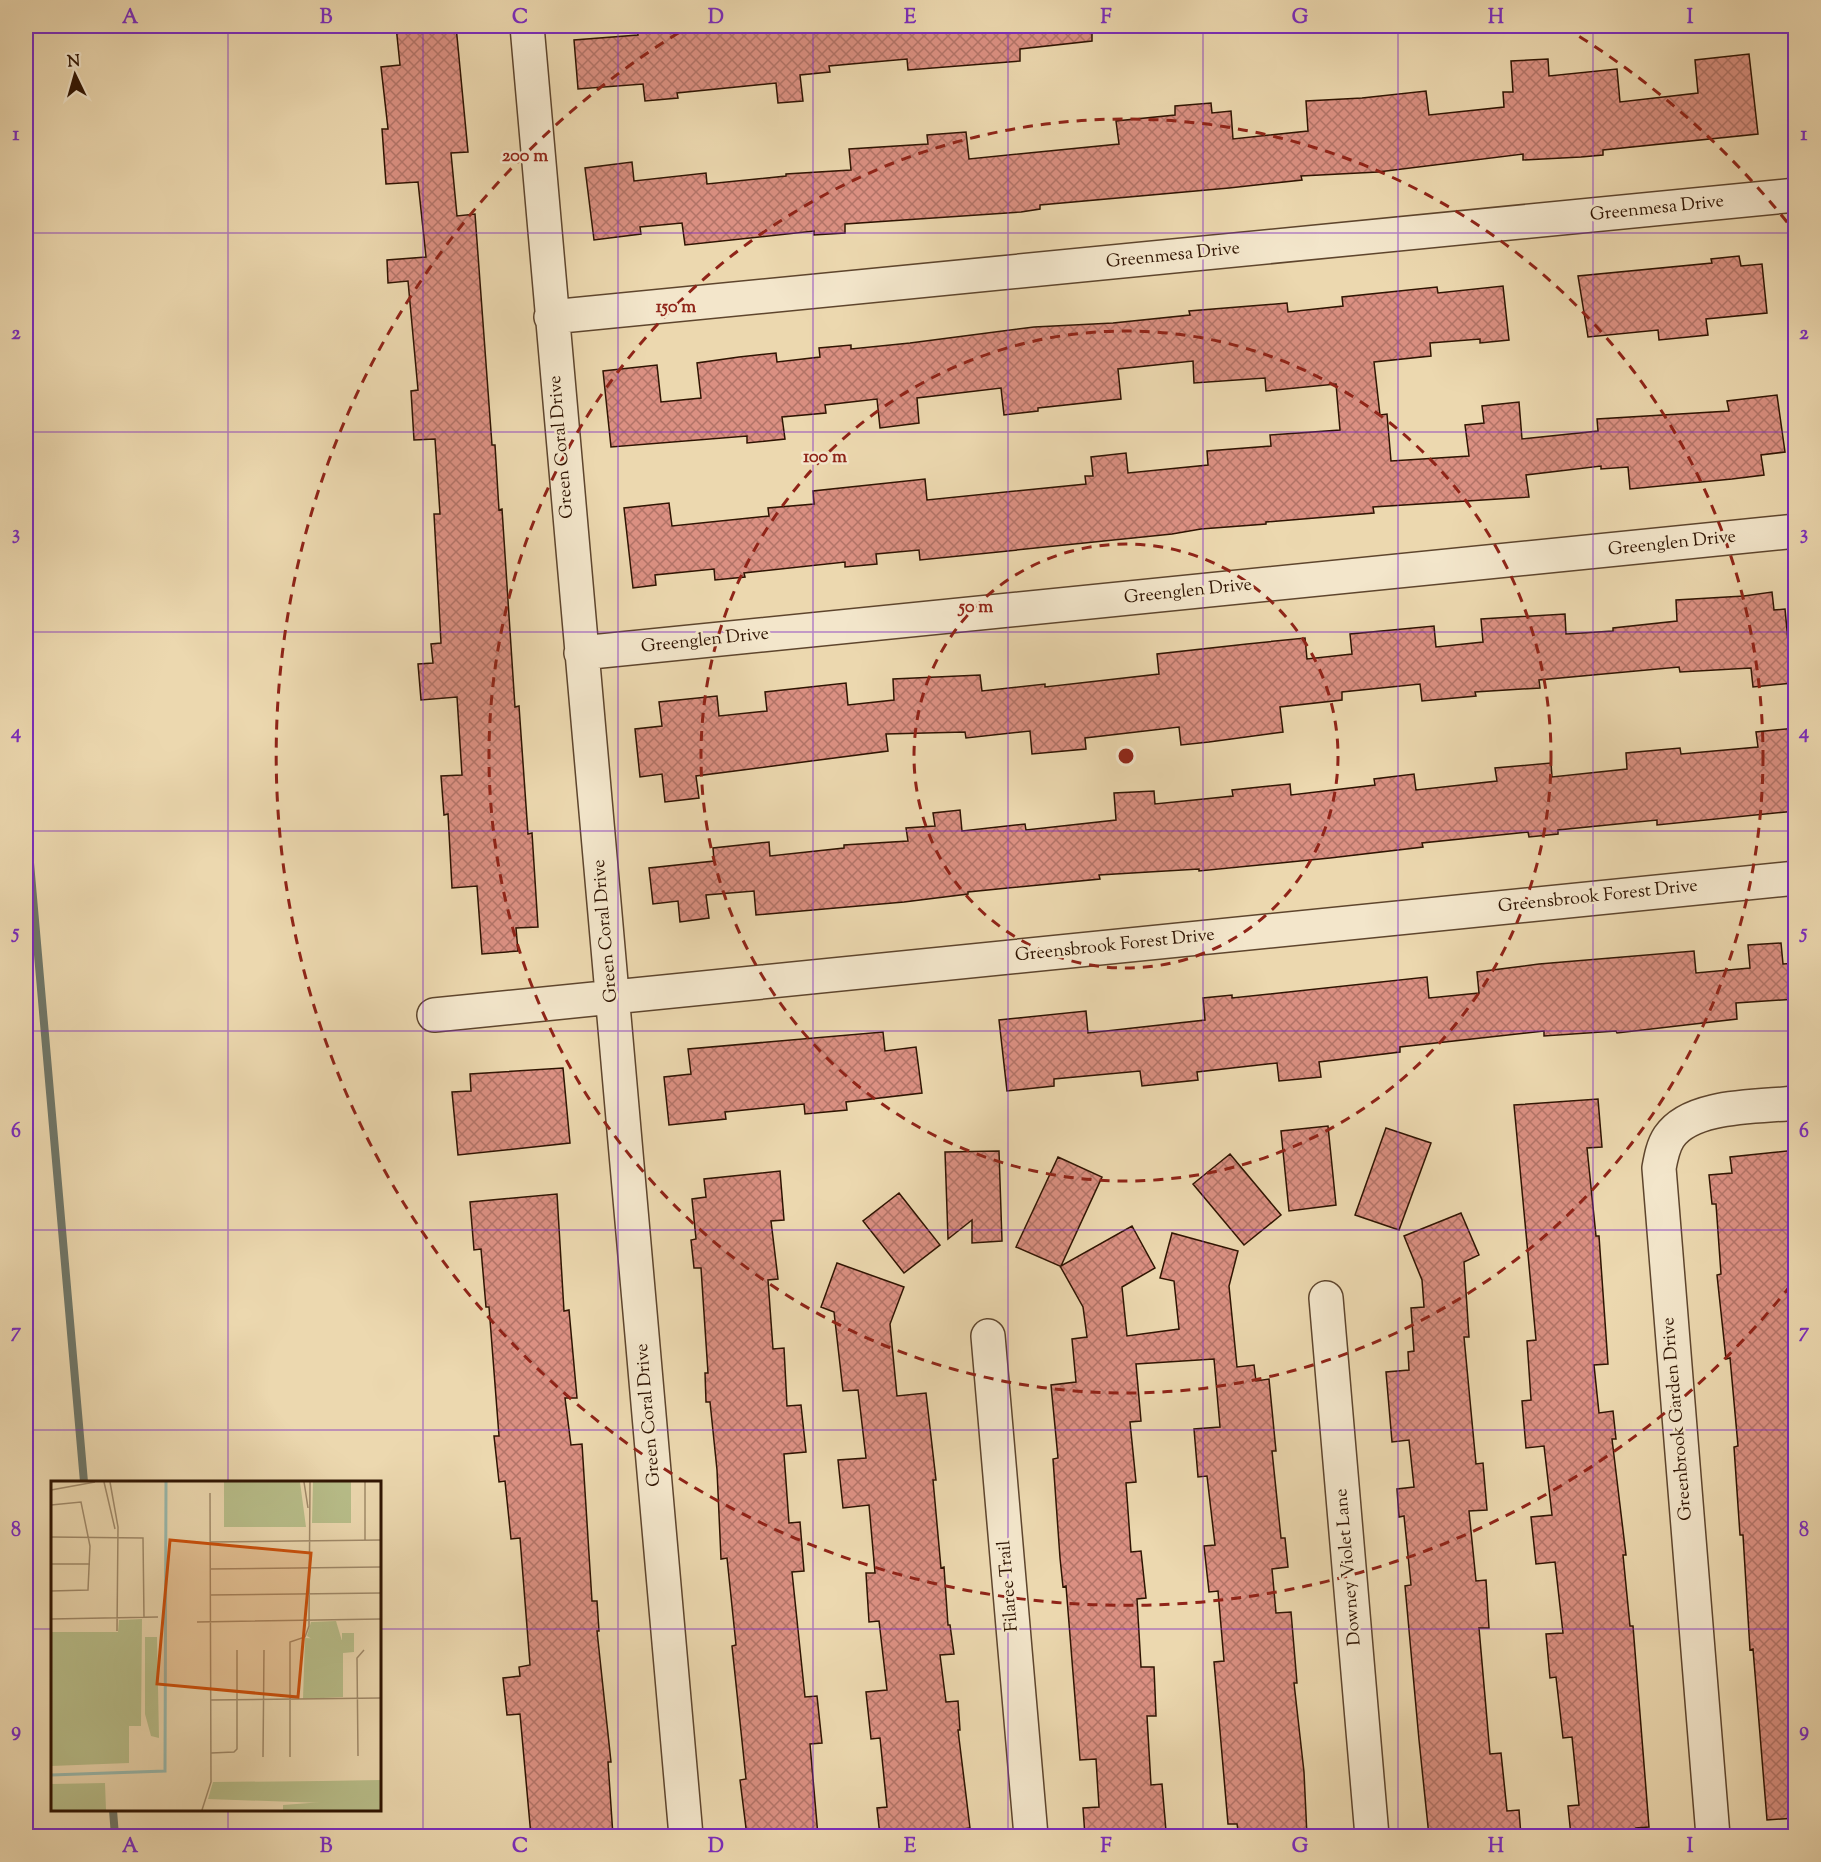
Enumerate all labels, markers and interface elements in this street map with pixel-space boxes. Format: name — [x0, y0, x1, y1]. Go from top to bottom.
text: A — [122, 4, 139, 33]
text: B — [320, 4, 333, 33]
text: C — [512, 4, 528, 33]
text: D — [708, 4, 724, 33]
text: E — [904, 4, 917, 33]
text: F — [1100, 4, 1112, 33]
text: G — [1292, 4, 1309, 33]
text: H — [1488, 4, 1504, 33]
text: I — [1687, 4, 1694, 33]
north arrow — [45, 45, 105, 105]
text: N — [67, 51, 81, 75]
text: 1 — [13, 121, 20, 150]
text: 1 — [1801, 121, 1808, 150]
text: 200 m — [502, 144, 548, 170]
street label: Greenmesa Drive — [1589, 189, 1725, 229]
street label: Greenmesa Drive — [1105, 236, 1241, 276]
text: 150 m — [656, 295, 696, 321]
text: 2 — [11, 320, 21, 349]
text: 2 — [1799, 320, 1809, 349]
street label: Green Coral Drive — [543, 374, 581, 520]
text: 100 m — [803, 445, 847, 471]
text: 3 — [12, 520, 20, 549]
text: 3 — [1800, 520, 1808, 549]
street label: Greenglen Drive — [1607, 524, 1737, 564]
street label: Greenglen Drive — [1123, 572, 1253, 612]
text: 50 m — [957, 595, 993, 621]
street label: Greenglen Drive — [640, 621, 770, 661]
text: 4 — [10, 719, 21, 748]
text: 4 — [1798, 719, 1809, 748]
centre of rings — [1116, 746, 1136, 766]
street label: Green Coral Drive — [587, 858, 625, 1004]
street label: Greensbrook Forest Drive — [1497, 874, 1699, 920]
text: 5 — [11, 919, 20, 948]
text: 5 — [1799, 919, 1808, 948]
street label: Greensbrook Forest Drive — [1014, 923, 1216, 969]
text: 6 — [11, 1118, 21, 1147]
text: 6 — [1799, 1118, 1809, 1147]
street label: Greenbrook Garden Drive — [1656, 1316, 1700, 1522]
text: 7 — [11, 1318, 22, 1347]
text: 7 — [1799, 1318, 1810, 1347]
street label: Green Coral Drive — [630, 1342, 668, 1488]
inset map — [51, 1481, 381, 1811]
street label: Downey Violet Lane — [1329, 1487, 1369, 1647]
text: 8 — [11, 1517, 21, 1546]
text: 8 — [1799, 1517, 1809, 1546]
street label: Filaree Trail — [992, 1539, 1026, 1633]
text: 9 — [11, 1717, 21, 1746]
text: 9 — [1799, 1717, 1809, 1746]
text: A — [122, 1833, 139, 1862]
text: B — [320, 1833, 333, 1862]
text: C — [512, 1833, 528, 1862]
text: D — [708, 1833, 724, 1862]
text: E — [904, 1833, 917, 1862]
text: F — [1100, 1833, 1112, 1862]
text: G — [1292, 1833, 1309, 1862]
text: H — [1488, 1833, 1504, 1862]
text: I — [1687, 1833, 1694, 1862]

